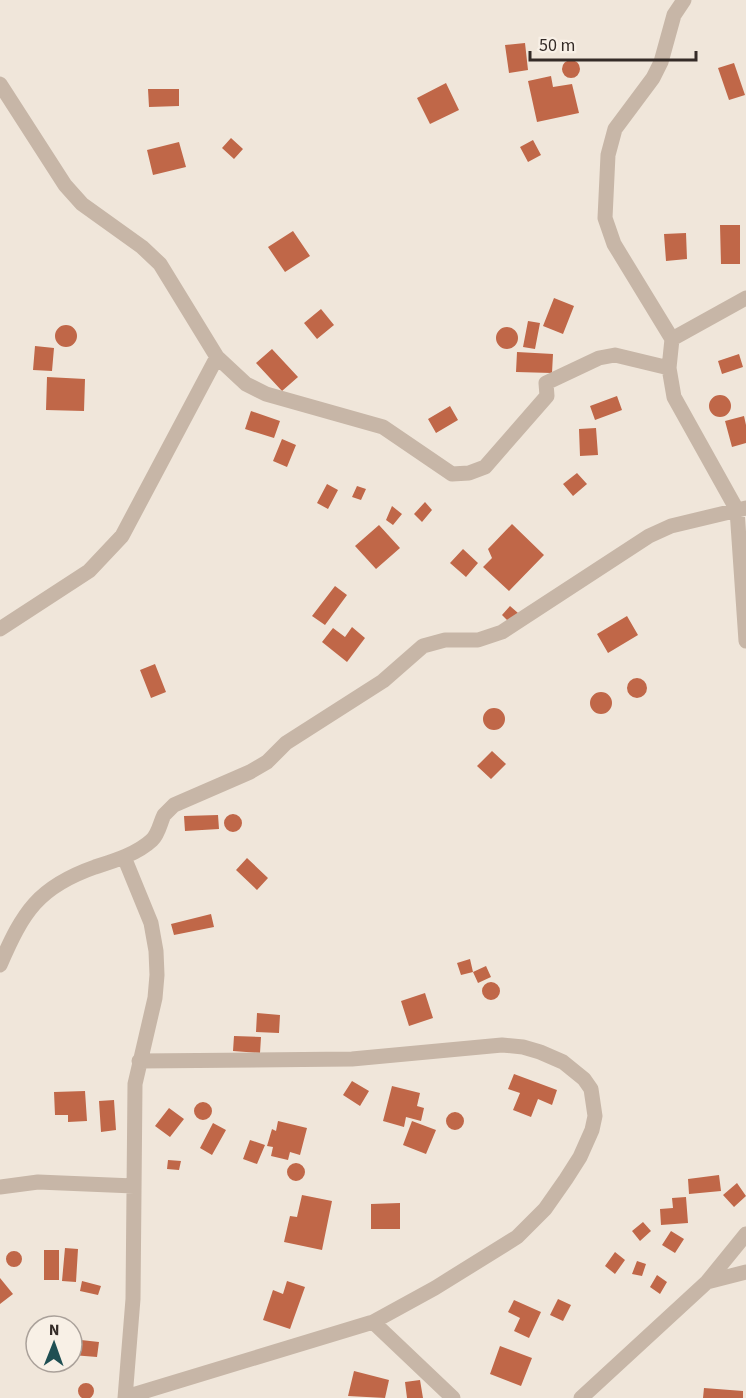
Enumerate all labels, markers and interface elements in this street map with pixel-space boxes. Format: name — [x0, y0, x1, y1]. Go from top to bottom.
scale bar — [530, 24, 696, 62]
text: 50 m — [539, 33, 575, 58]
north arrow — [24, 1314, 84, 1374]
text: N — [49, 1319, 60, 1341]

